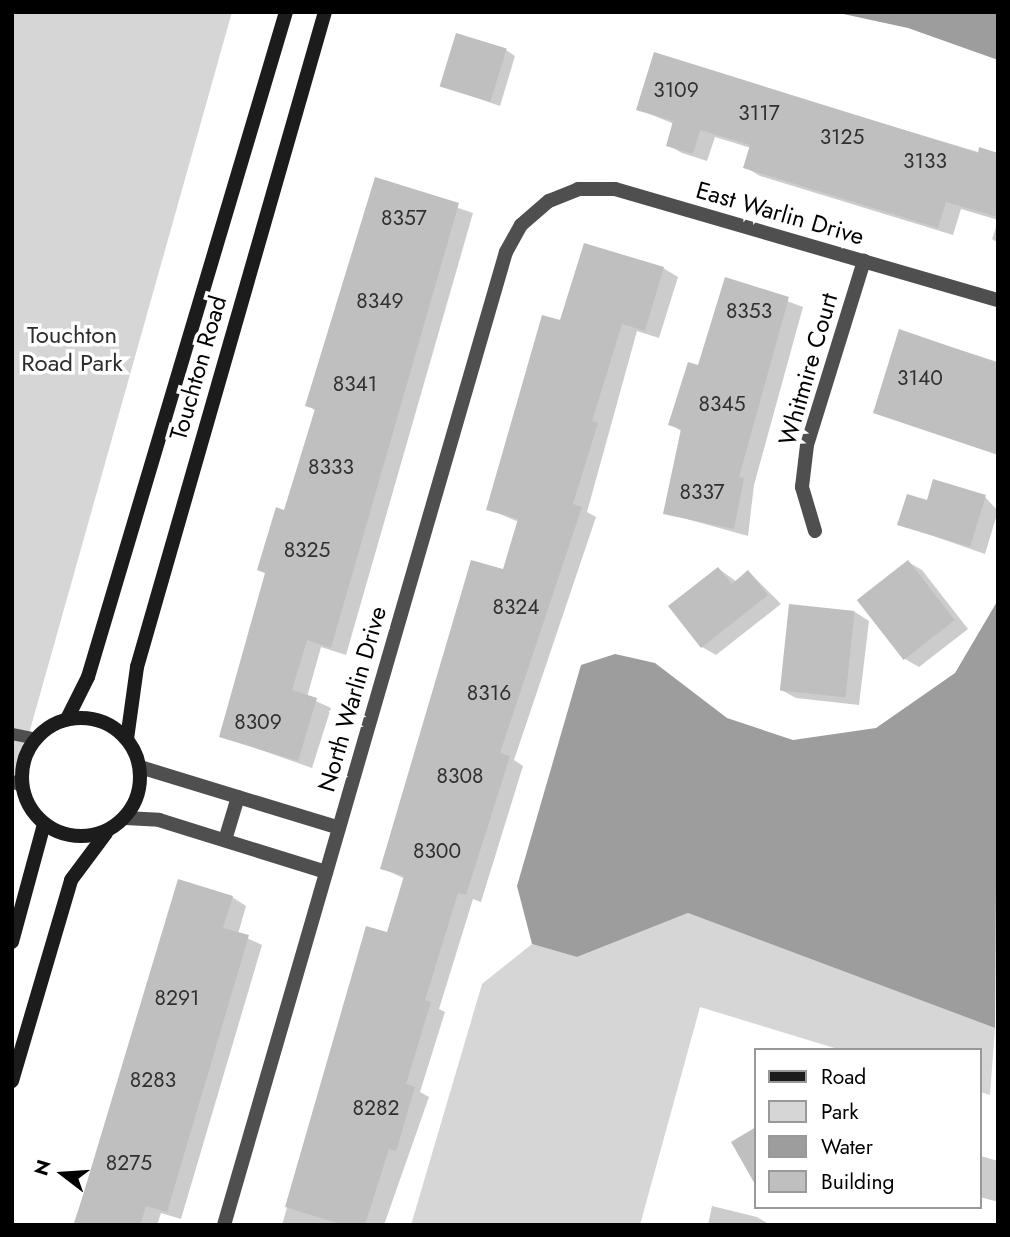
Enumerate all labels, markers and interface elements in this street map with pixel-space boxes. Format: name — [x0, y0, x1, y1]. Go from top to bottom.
house number: 3109 — [653, 77, 699, 103]
house number: 3117 — [738, 100, 780, 126]
house number: 3125 — [820, 124, 864, 150]
house number: 3133 — [903, 148, 947, 174]
street label: East Warlin Drive — [693, 175, 867, 251]
house number: 8357 — [381, 205, 427, 231]
house number: 8349 — [356, 288, 404, 314]
street label: Whitmire Court — [773, 290, 843, 448]
street label: Touchton Road — [164, 292, 232, 444]
house number: 8353 — [726, 298, 772, 324]
park label: Touchton Road Park — [21, 321, 123, 377]
house number: 3140 — [897, 365, 943, 391]
house number: 8341 — [333, 371, 377, 397]
house number: 8345 — [698, 391, 746, 417]
house number: 8333 — [308, 454, 354, 480]
house number: 8337 — [679, 479, 725, 505]
house number: 8325 — [284, 537, 330, 563]
house number: 8324 — [492, 594, 540, 620]
street label: North Warlin Drive — [312, 603, 392, 795]
house number: 8316 — [467, 680, 511, 706]
house number: 8309 — [234, 709, 282, 735]
house number: 8308 — [437, 763, 483, 789]
house number: 8300 — [413, 838, 461, 864]
house number: 8291 — [155, 985, 199, 1011]
legend — [754, 1048, 982, 1209]
text: Road — [821, 1062, 866, 1092]
house number: 8283 — [130, 1067, 176, 1093]
house number: 8282 — [353, 1095, 399, 1121]
text: Park — [821, 1097, 858, 1127]
text: Water — [821, 1132, 873, 1162]
north arrow — [28, 1139, 98, 1209]
house number: 8275 — [106, 1150, 152, 1176]
text: N — [27, 1157, 58, 1179]
text: Building — [821, 1167, 894, 1197]

